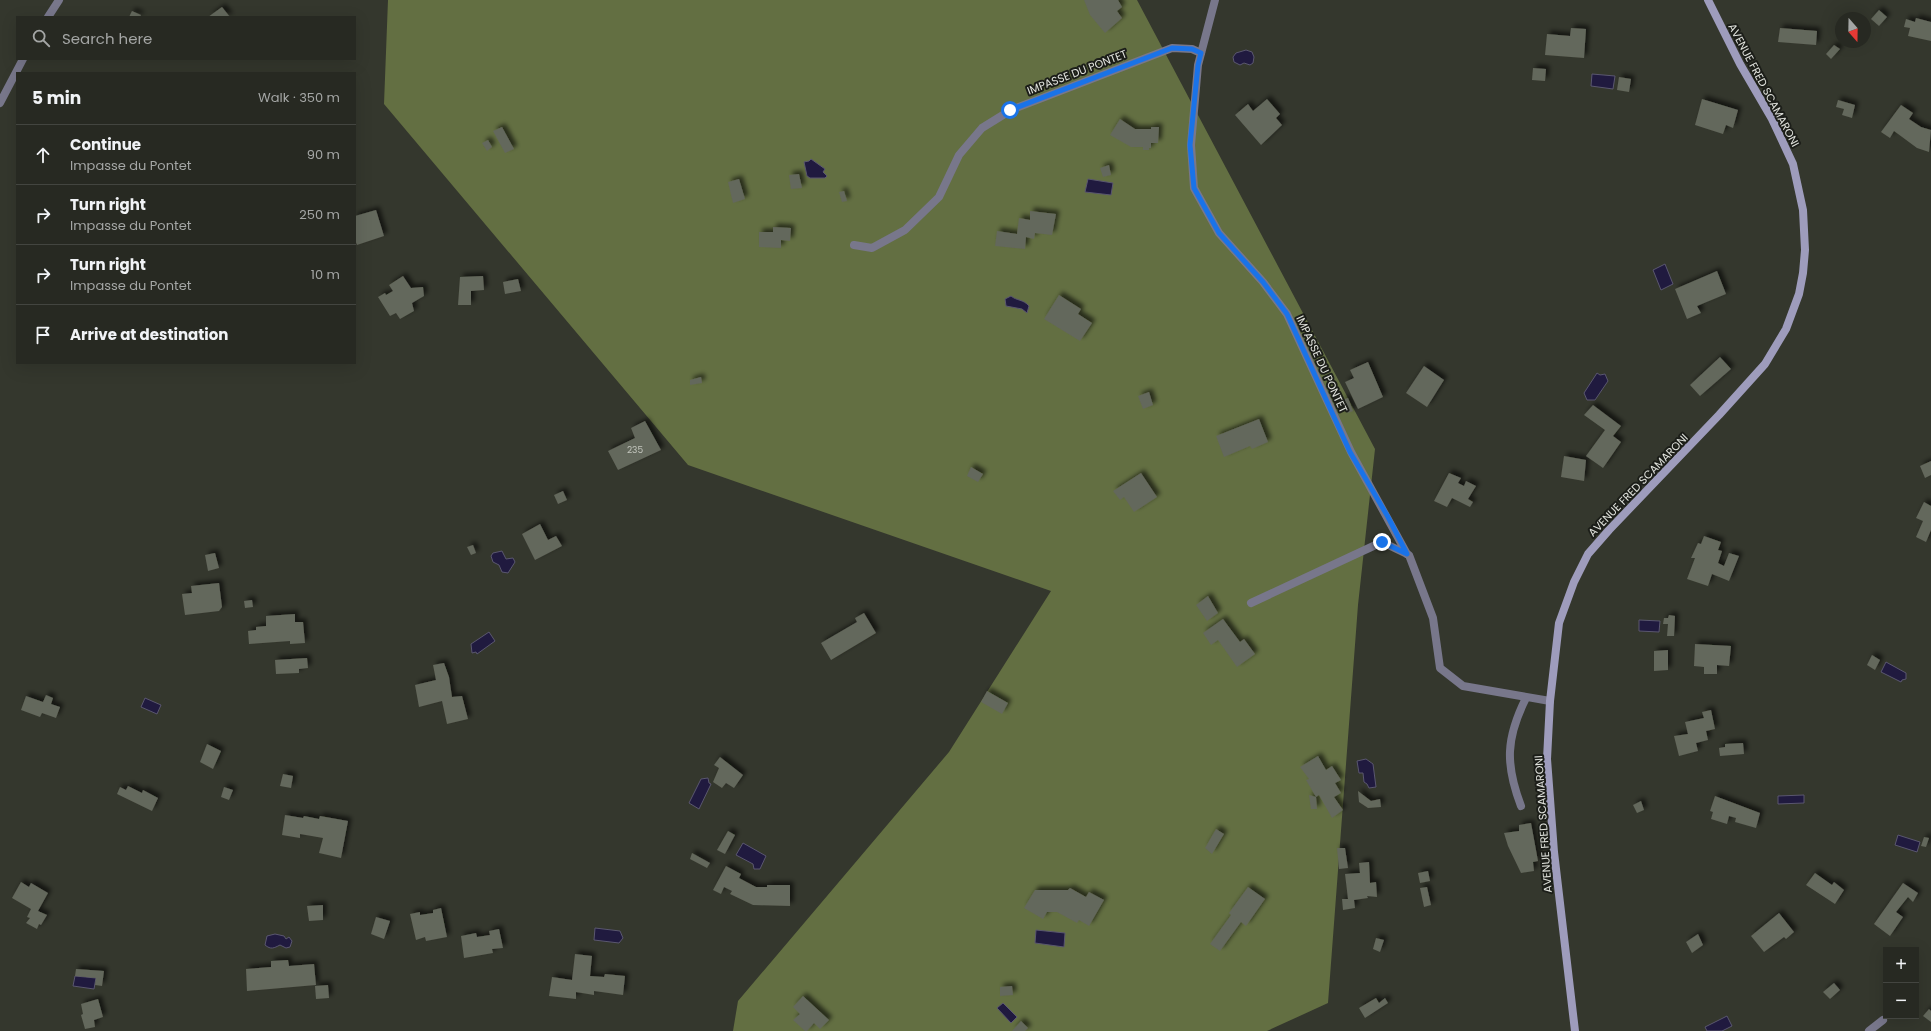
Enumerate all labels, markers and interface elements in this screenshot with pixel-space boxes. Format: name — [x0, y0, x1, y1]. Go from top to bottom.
north arrow — [1835, 12, 1871, 48]
search box — [16, 16, 356, 60]
street label: AVENUE FRED SCAMARONI — [1725, 20, 1803, 150]
icon: search — [30, 27, 52, 49]
text: Search here — [62, 28, 152, 49]
street label: IMPASSE DU PONTET — [1025, 46, 1129, 98]
text: 5 min — [32, 86, 81, 110]
text: Walk · 350 m — [258, 88, 340, 107]
route start — [1001, 101, 1019, 119]
text: Continue — [70, 134, 141, 155]
icon: ahead — [32, 144, 54, 166]
text: 90 m — [307, 145, 340, 164]
text: Impasse du Pontet — [70, 156, 192, 175]
text: Turn right — [70, 194, 146, 215]
icon: right — [32, 204, 54, 226]
text: 250 m — [299, 205, 340, 224]
text: Impasse du Pontet — [70, 216, 192, 235]
text: Turn right — [70, 254, 146, 275]
icon: right — [32, 264, 54, 286]
text: 10 m — [311, 265, 340, 284]
text: Impasse du Pontet — [70, 276, 192, 295]
street label: IMPASSE DU PONTET — [1292, 313, 1352, 415]
icon: arrive — [32, 324, 54, 346]
text: Arrive at destination — [70, 324, 228, 345]
street label: AVENUE FRED SCAMARONI — [1584, 430, 1692, 540]
house number: 235 — [627, 444, 643, 456]
route end — [1373, 533, 1391, 551]
street label: AVENUE FRED SCAMARONI — [1530, 755, 1556, 893]
map controls — [1883, 947, 1919, 1019]
button: + — [1883, 947, 1919, 983]
button: − — [1883, 983, 1919, 1019]

